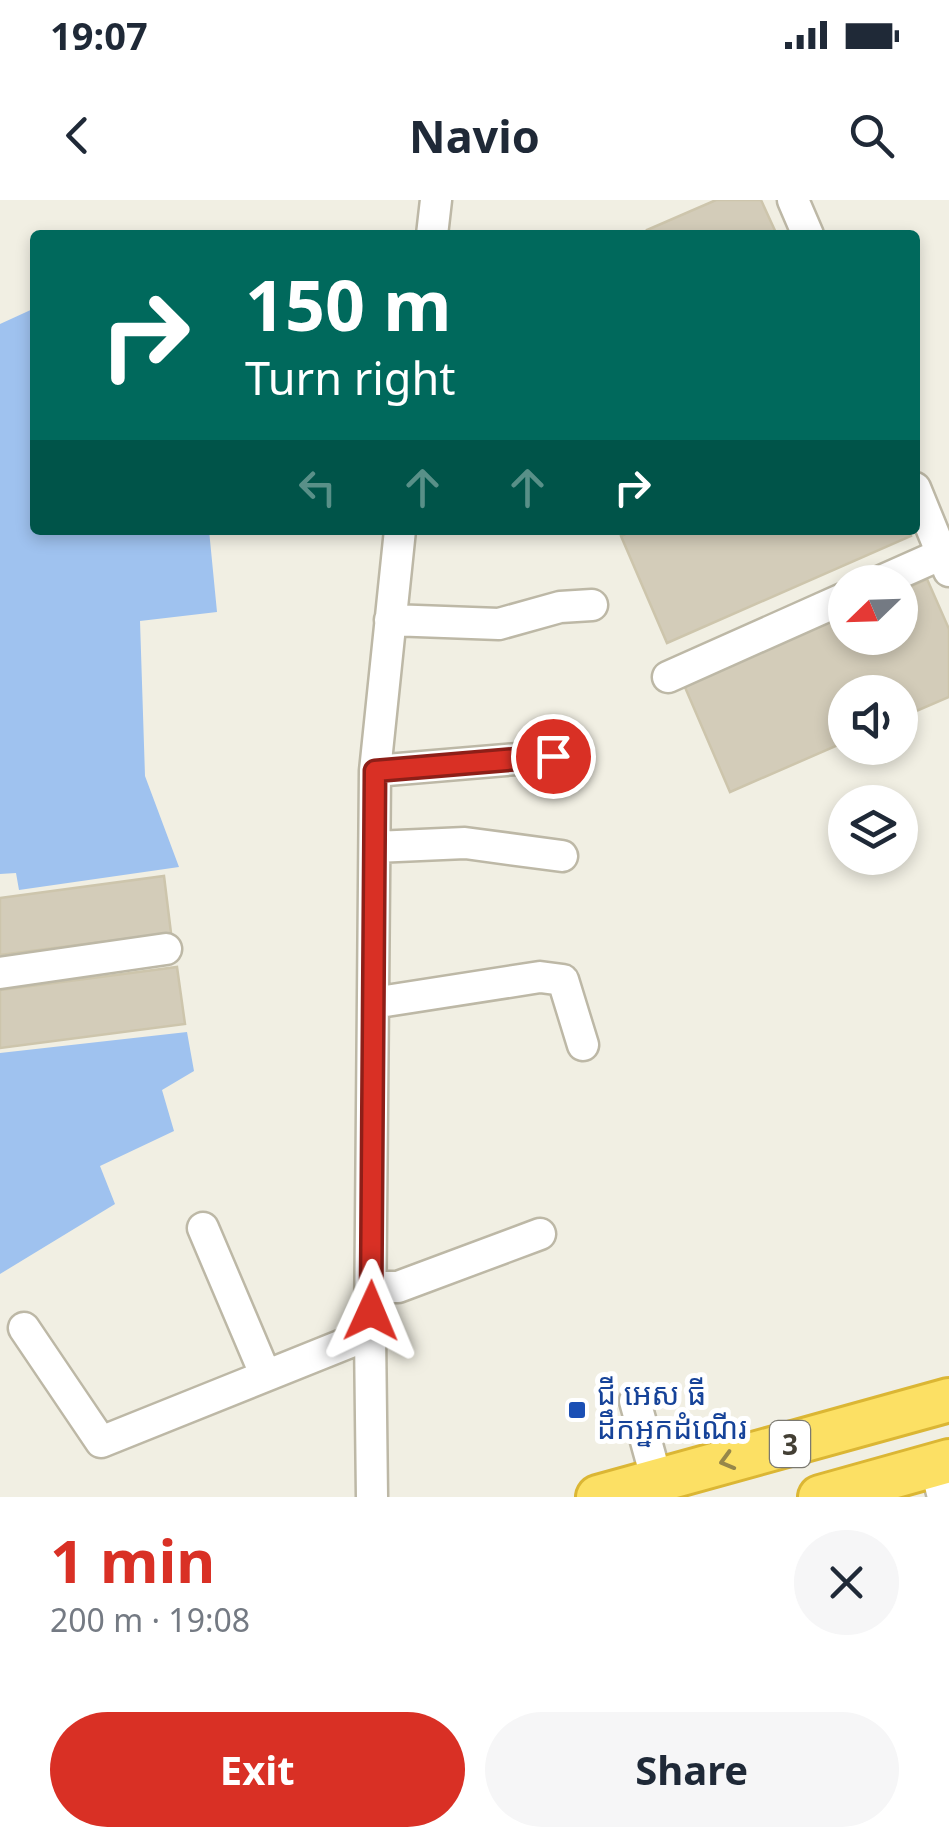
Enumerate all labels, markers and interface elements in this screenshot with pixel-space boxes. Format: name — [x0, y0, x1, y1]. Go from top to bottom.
text: 19:07 — [50, 9, 148, 61]
text: Navio — [409, 105, 540, 166]
icon: back — [50, 108, 105, 163]
icon: search — [844, 108, 899, 163]
text: 150 m — [245, 256, 452, 352]
icon: right — [80, 270, 210, 400]
text: Turn right — [245, 347, 456, 408]
icon: left — [290, 460, 345, 515]
icon: ahead — [395, 460, 450, 515]
icon: ahead — [500, 460, 555, 515]
icon: right — [605, 460, 660, 515]
north arrow — [828, 565, 918, 655]
map controls — [828, 565, 918, 875]
button: sound — [828, 675, 918, 765]
pin — [511, 714, 596, 799]
icon: arrive — [526, 729, 581, 784]
button: layers — [828, 785, 918, 875]
position arrow — [319, 1259, 423, 1363]
place label: ជី អេស ធី ដឹកអ្នកដំណើរ — [597, 1373, 747, 1448]
marker: ជី អេស ធី ដឹកអ្នកដំណើរ — [566, 1399, 588, 1421]
road number: 3 — [770, 1421, 810, 1467]
one-way arrow — [719, 1450, 737, 1471]
text: 1 min — [50, 1519, 215, 1601]
button: close — [794, 1530, 899, 1635]
text: 200 m · 19:08 — [50, 1598, 250, 1641]
button: Exit — [50, 1712, 465, 1827]
button: Share — [485, 1712, 899, 1827]

